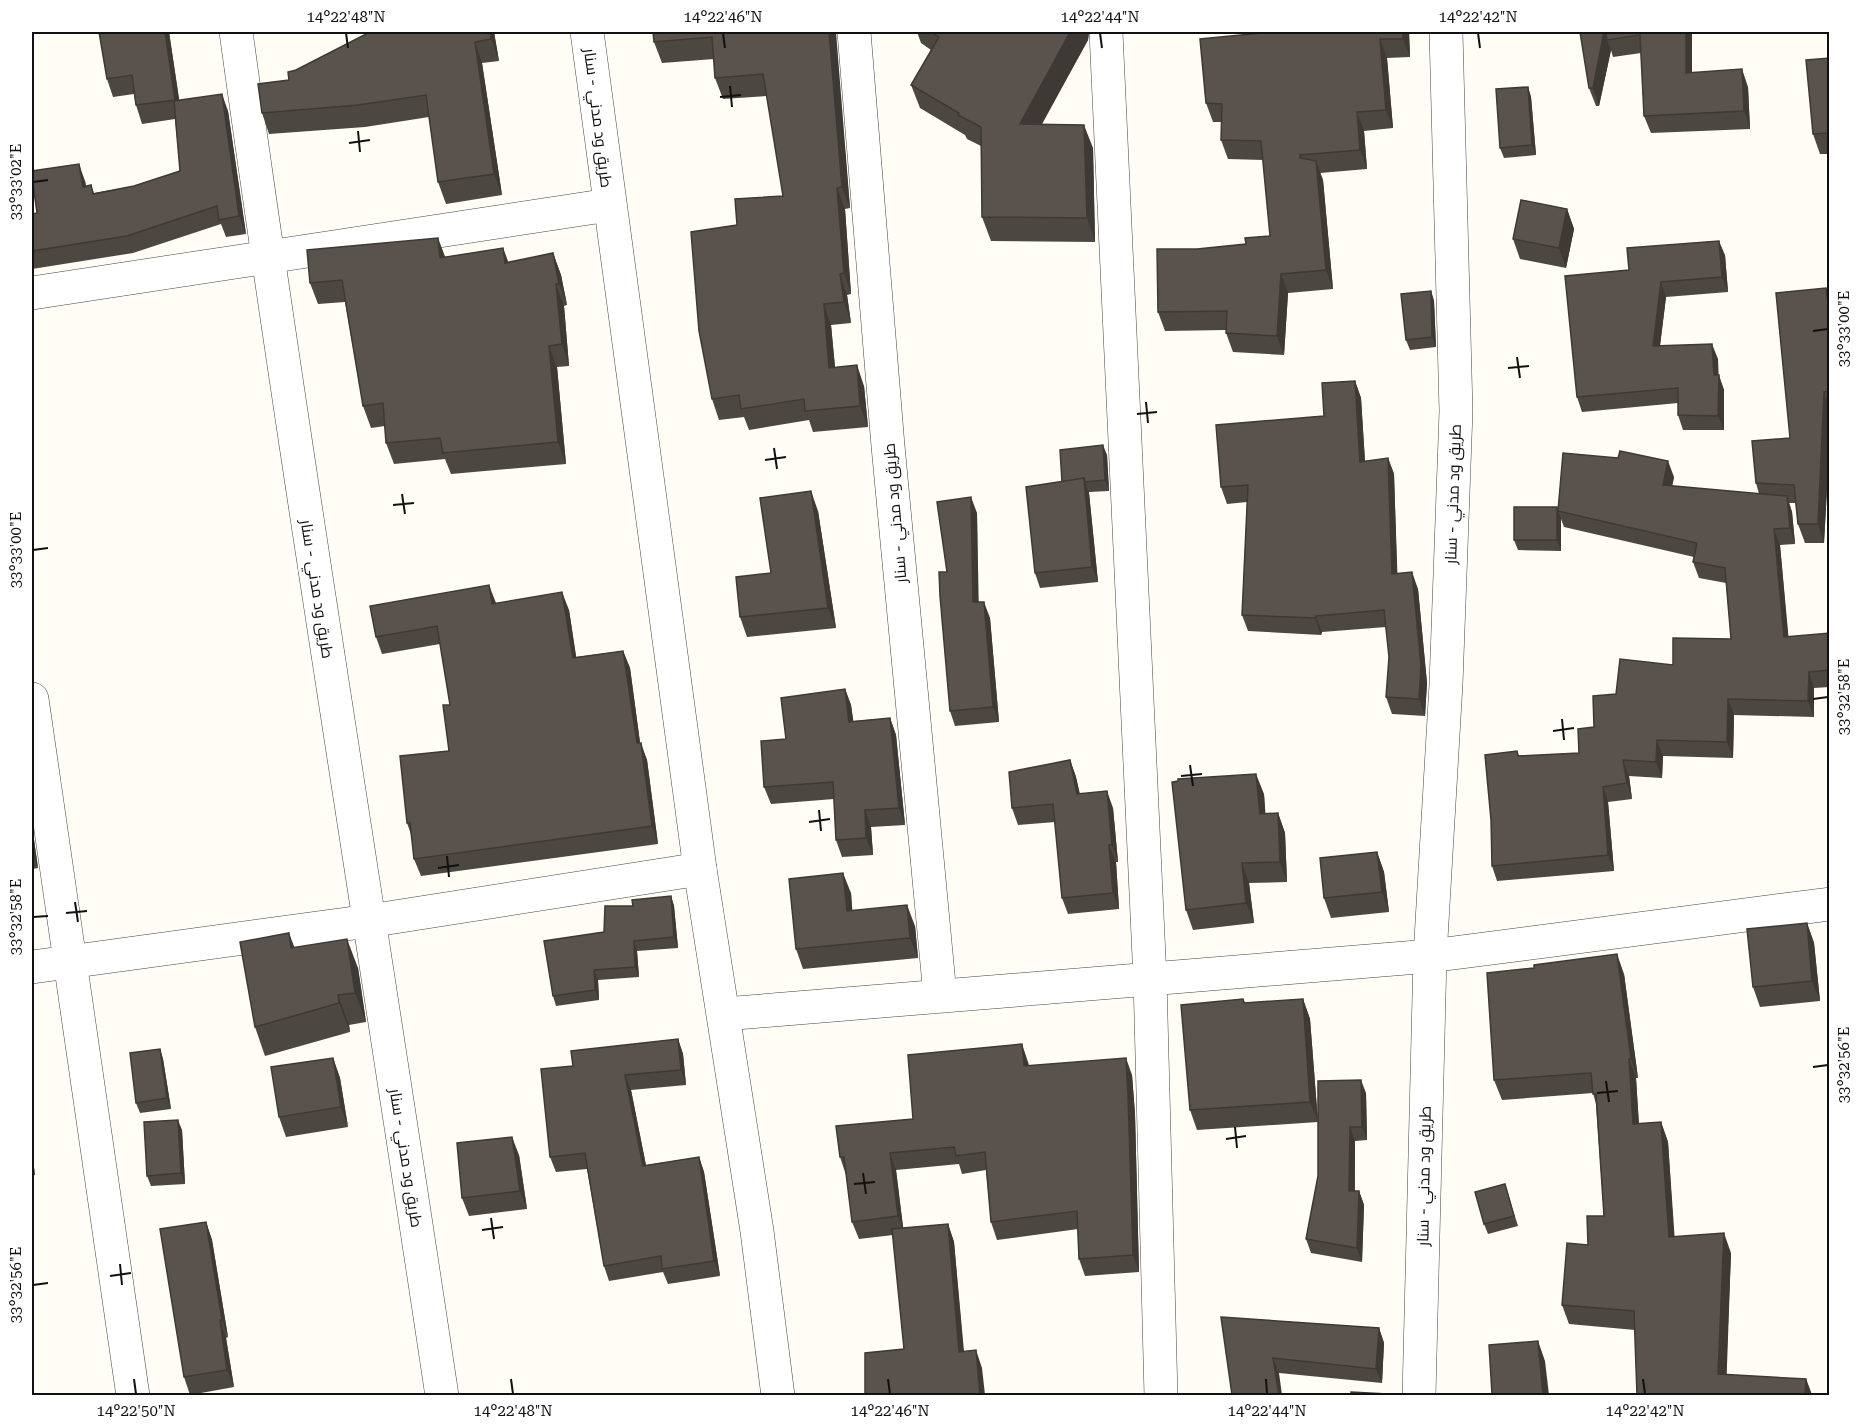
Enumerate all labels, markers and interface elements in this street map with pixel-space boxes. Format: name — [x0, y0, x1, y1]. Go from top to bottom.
text: 14°22'48"N — [306, 8, 386, 26]
text: 14°22'46"N — [683, 8, 763, 26]
text: 14°22'44"N — [1060, 8, 1140, 26]
text: 14°22'42"N — [1438, 8, 1518, 26]
street label: طريق ود مدني - سنار — [576, 46, 616, 189]
text: 33°33'02"E — [7, 144, 25, 220]
text: 33°33'00"E — [1835, 291, 1853, 367]
street label: طريق ود مدني - سنار — [1441, 424, 1469, 566]
street label: طريق ود مدني - سنار — [879, 442, 915, 585]
text: 33°33'00"E — [7, 512, 25, 588]
street label: طريق ود مدني - سنار — [293, 517, 337, 660]
text: 33°32'58"E — [1835, 659, 1853, 735]
text: 33°32'58"E — [7, 879, 25, 955]
text: 33°32'56"E — [1835, 1027, 1853, 1103]
street label: طريق ود مدني - سنار — [382, 1086, 426, 1229]
street label: طريق ود مدني - سنار — [1413, 1106, 1439, 1247]
text: 33°32'56"E — [7, 1247, 25, 1323]
text: 14°22'50"N — [96, 1402, 176, 1420]
text: 14°22'48"N — [473, 1402, 553, 1420]
text: 14°22'46"N — [850, 1402, 930, 1420]
text: 14°22'44"N — [1227, 1402, 1307, 1420]
text: 14°22'42"N — [1605, 1402, 1685, 1420]

